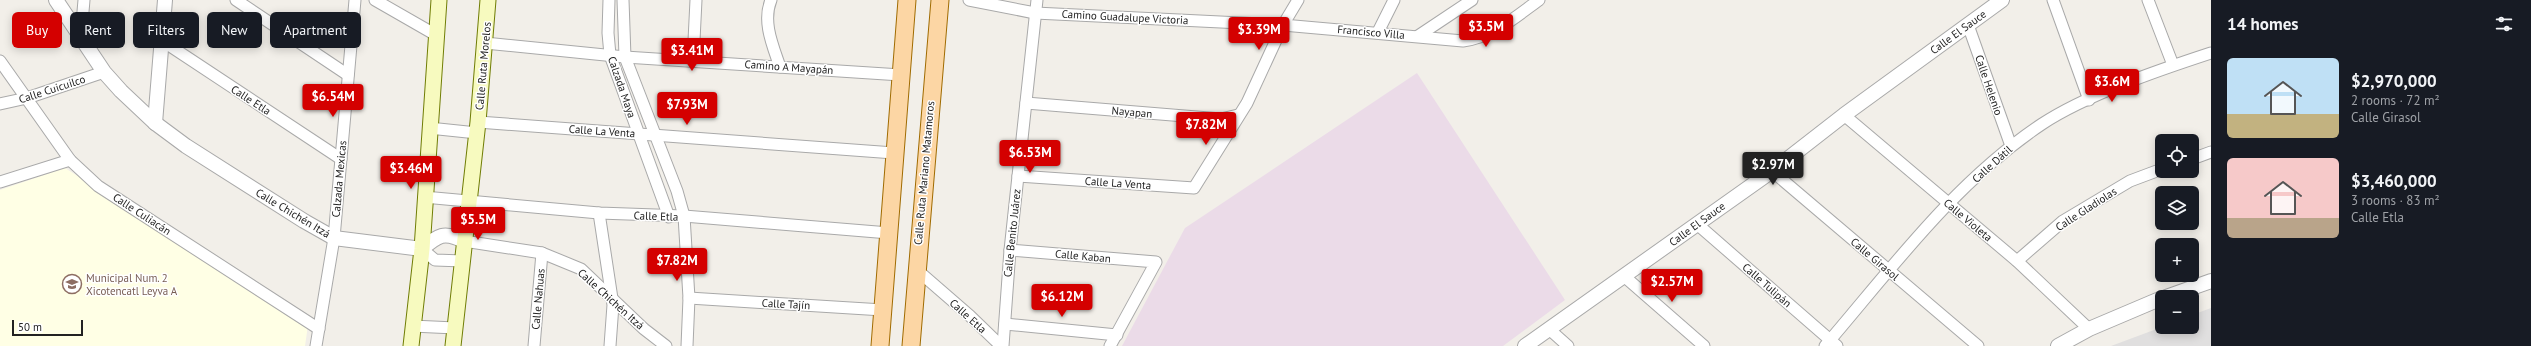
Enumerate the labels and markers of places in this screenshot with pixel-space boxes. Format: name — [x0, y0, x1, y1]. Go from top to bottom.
pin: $3.5M — [1458, 14, 1514, 48]
pin: $3.39M — [1226, 17, 1292, 51]
pin: $3.41M — [659, 38, 725, 72]
pin: $3.6M — [2084, 69, 2140, 103]
pin: $6.54M — [300, 84, 366, 118]
pin: $7.93M — [654, 92, 720, 126]
pin: $7.82M — [1173, 112, 1239, 146]
pin: $6.53M — [997, 140, 1063, 174]
pin: $2.97M — [1740, 152, 1806, 186]
pin: $3.46M — [378, 156, 444, 190]
pin: $5.5M — [450, 207, 506, 241]
pin: $7.82M — [644, 248, 710, 282]
pin: $2.57M — [1639, 269, 1705, 303]
place label: Municipal Num. 2 Xicotencatl Leyva A — [86, 271, 178, 298]
school or university icon: Municipal Num. 2 Xicotencatl Leyva A — [61, 273, 83, 295]
pin: $6.12M — [1029, 284, 1095, 318]

